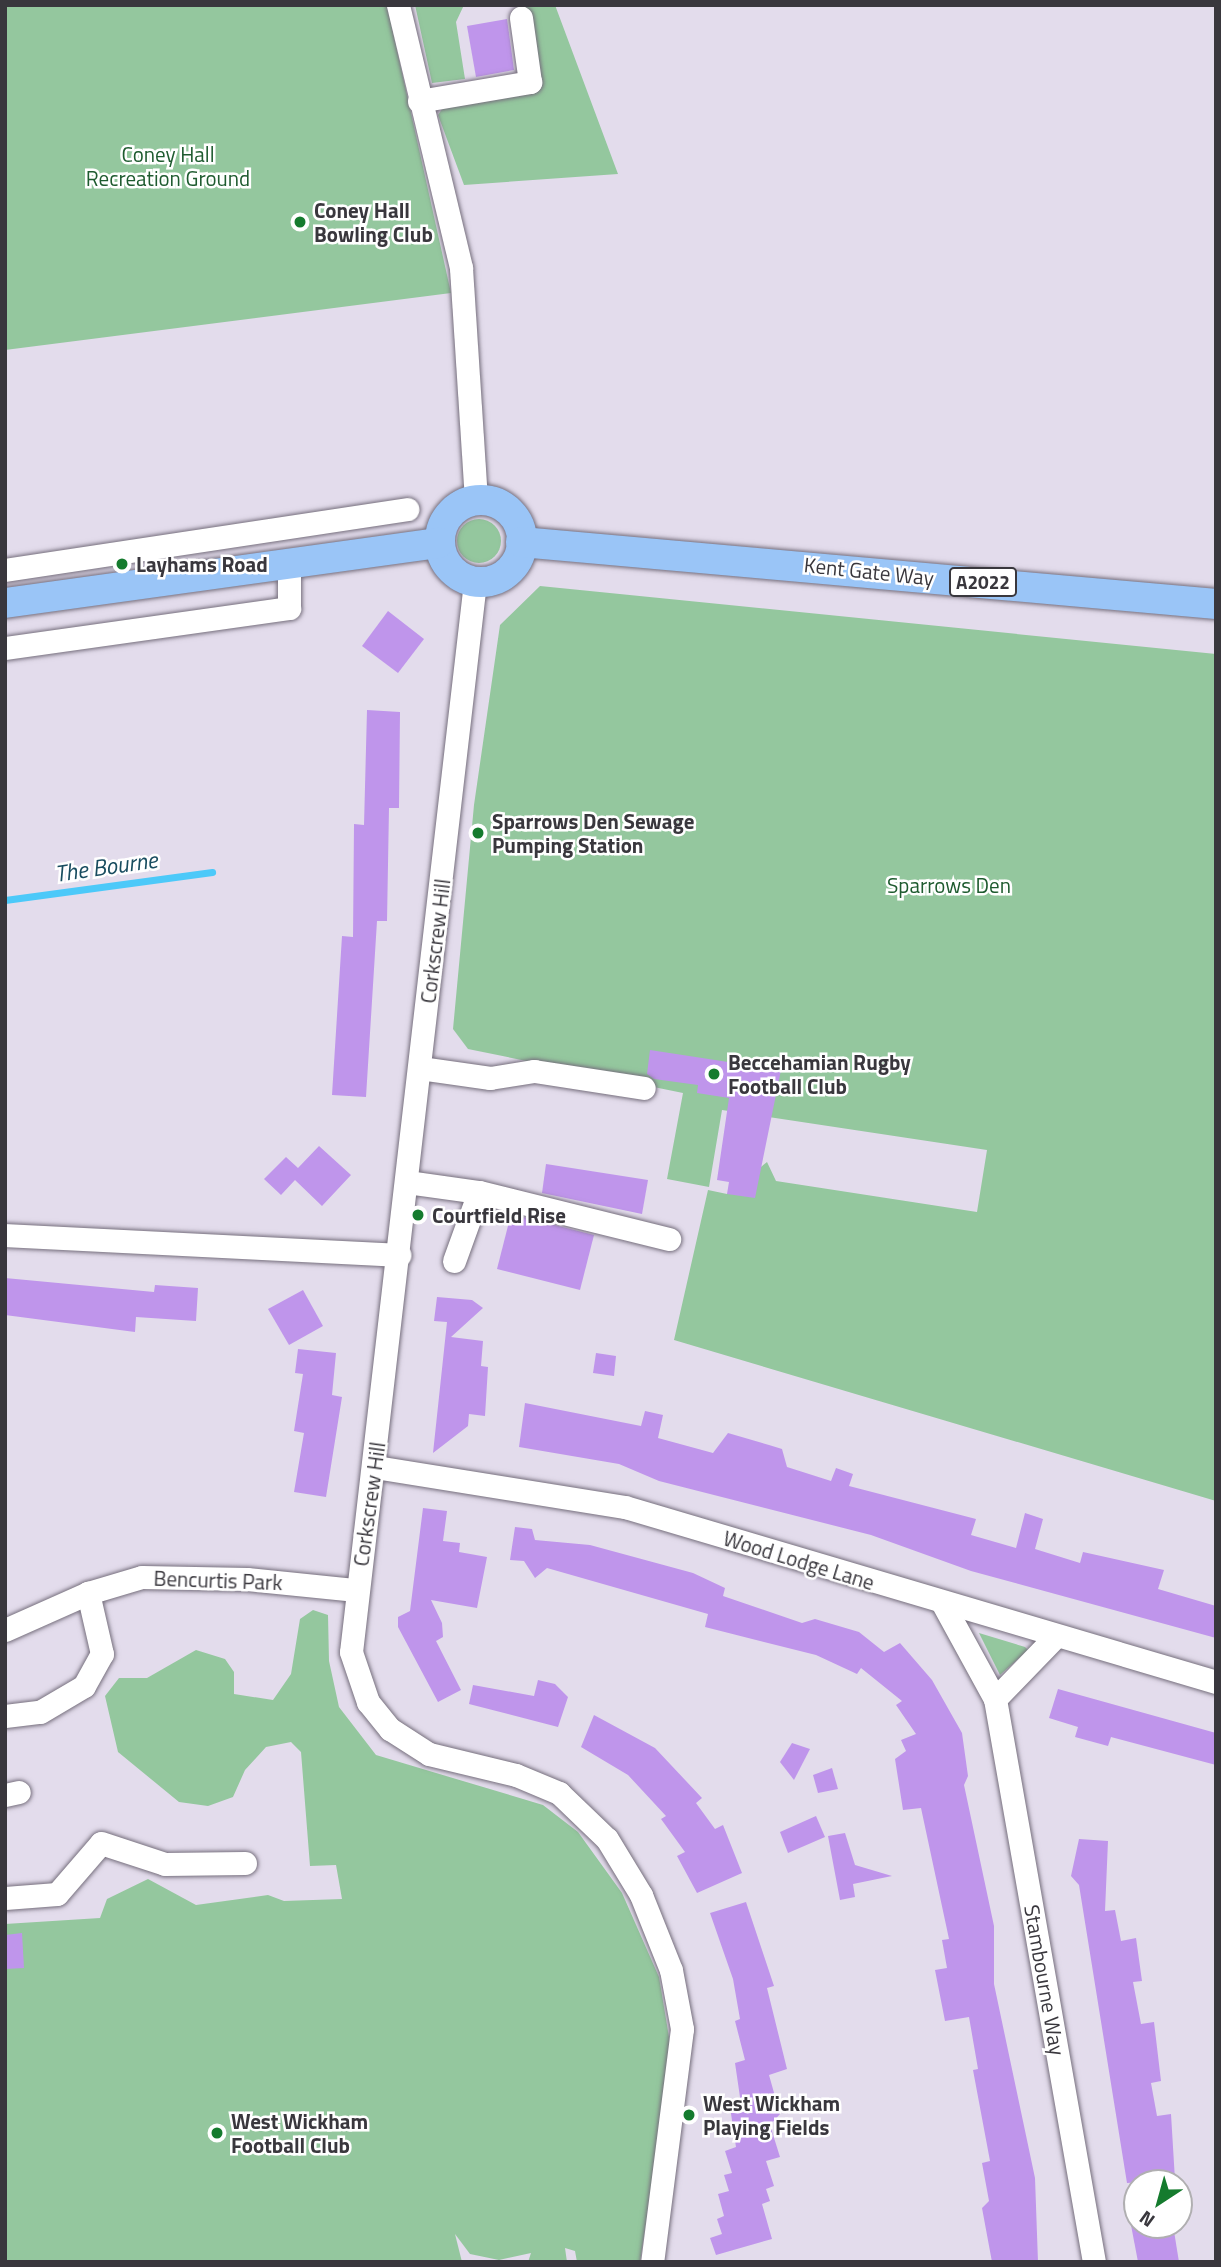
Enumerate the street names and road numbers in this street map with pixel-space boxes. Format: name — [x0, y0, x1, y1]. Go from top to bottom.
street label: Kent Gate Way — [803, 552, 935, 590]
road number: A2022 — [948, 566, 1018, 597]
street label: Corkscrew Hill — [415, 877, 455, 1005]
street label: Corkscrew Hill — [348, 1440, 390, 1568]
street label: Wood Lodge Lane — [720, 1525, 878, 1595]
street label: Bencurtis Park — [153, 1565, 283, 1595]
street label: Stambourne Way — [1019, 1903, 1071, 2057]

